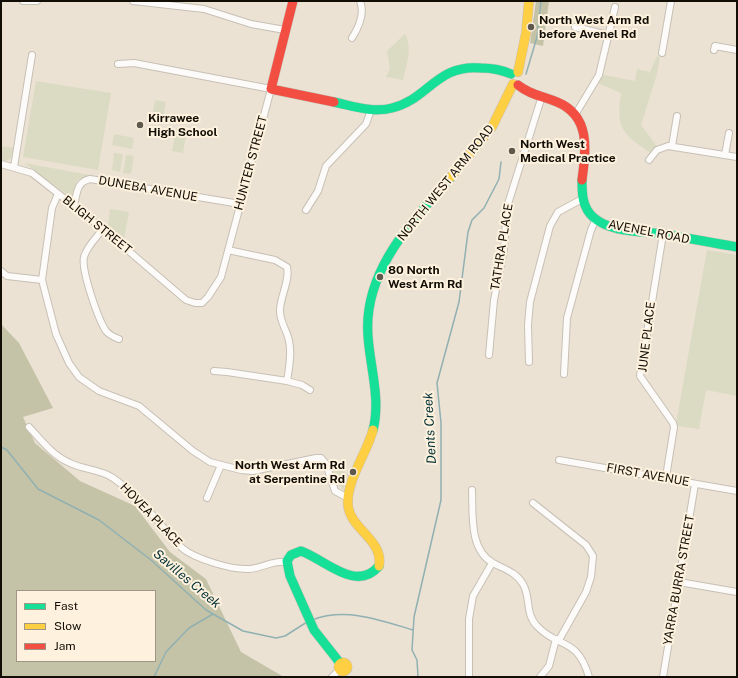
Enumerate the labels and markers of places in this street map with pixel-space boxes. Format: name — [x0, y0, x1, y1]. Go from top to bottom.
place label: North West Arm Rd before Avenel Rd — [539, 13, 649, 41]
marker: North West Arm Rd before Avenel Rd — [526, 22, 536, 32]
place label: Kirrawee High School — [148, 111, 217, 139]
marker: Kirrawee High School — [135, 120, 145, 130]
place label: North West Medical Practice — [520, 137, 616, 165]
marker: North West Medical Practice — [507, 146, 517, 156]
place label: 80 North West Arm Rd — [388, 263, 462, 291]
marker: 80 North West Arm Rd — [375, 272, 385, 282]
place label: North West Arm Rd at Serpentine Rd — [235, 458, 345, 486]
marker: North West Arm Rd at Serpentine Rd — [348, 467, 358, 477]

